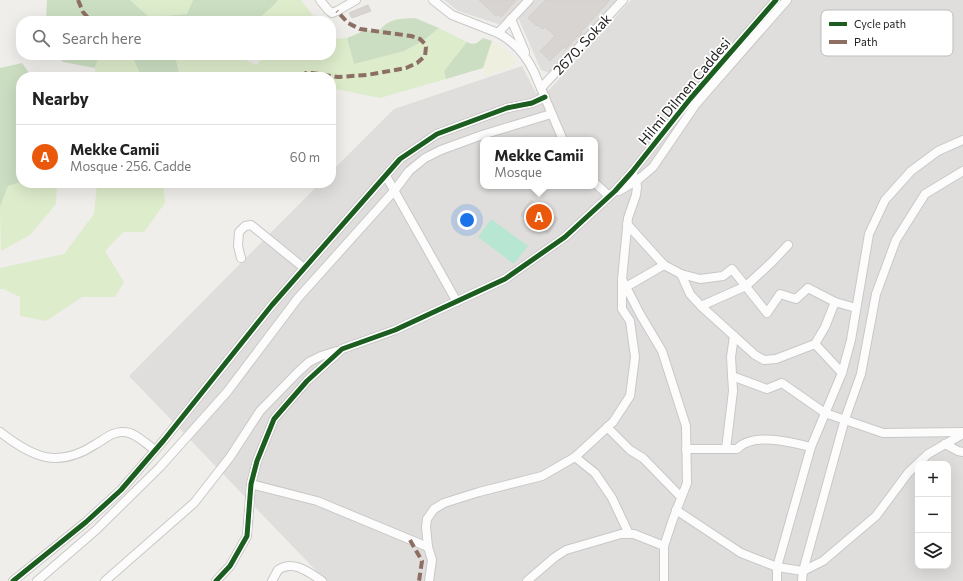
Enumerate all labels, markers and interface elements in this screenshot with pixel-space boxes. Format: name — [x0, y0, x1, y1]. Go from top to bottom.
street label: 2670. Sokak — [549, 10, 615, 78]
legend — [821, 10, 953, 56]
search box — [16, 16, 336, 60]
text: Cycle path — [854, 17, 906, 30]
icon: search — [30, 27, 52, 49]
text: Search here — [62, 29, 141, 47]
street label: Hilmi Dilmen Caddesi — [634, 34, 734, 148]
text: Path — [854, 35, 877, 48]
text: Nearby — [32, 88, 89, 109]
popup — [480, 137, 598, 189]
text: Mekke Camii — [70, 140, 159, 158]
text: Mekke Camii — [494, 146, 584, 164]
text: A — [40, 149, 50, 165]
text: 60 m — [290, 149, 320, 165]
text: Mosque · 256. Cadde — [70, 158, 191, 174]
text: Mosque — [494, 164, 542, 180]
pin: A — [526, 202, 552, 232]
your location — [457, 210, 477, 230]
map controls — [915, 461, 951, 569]
button: + — [915, 461, 951, 497]
button: − — [915, 497, 951, 533]
button: layers — [915, 533, 951, 569]

